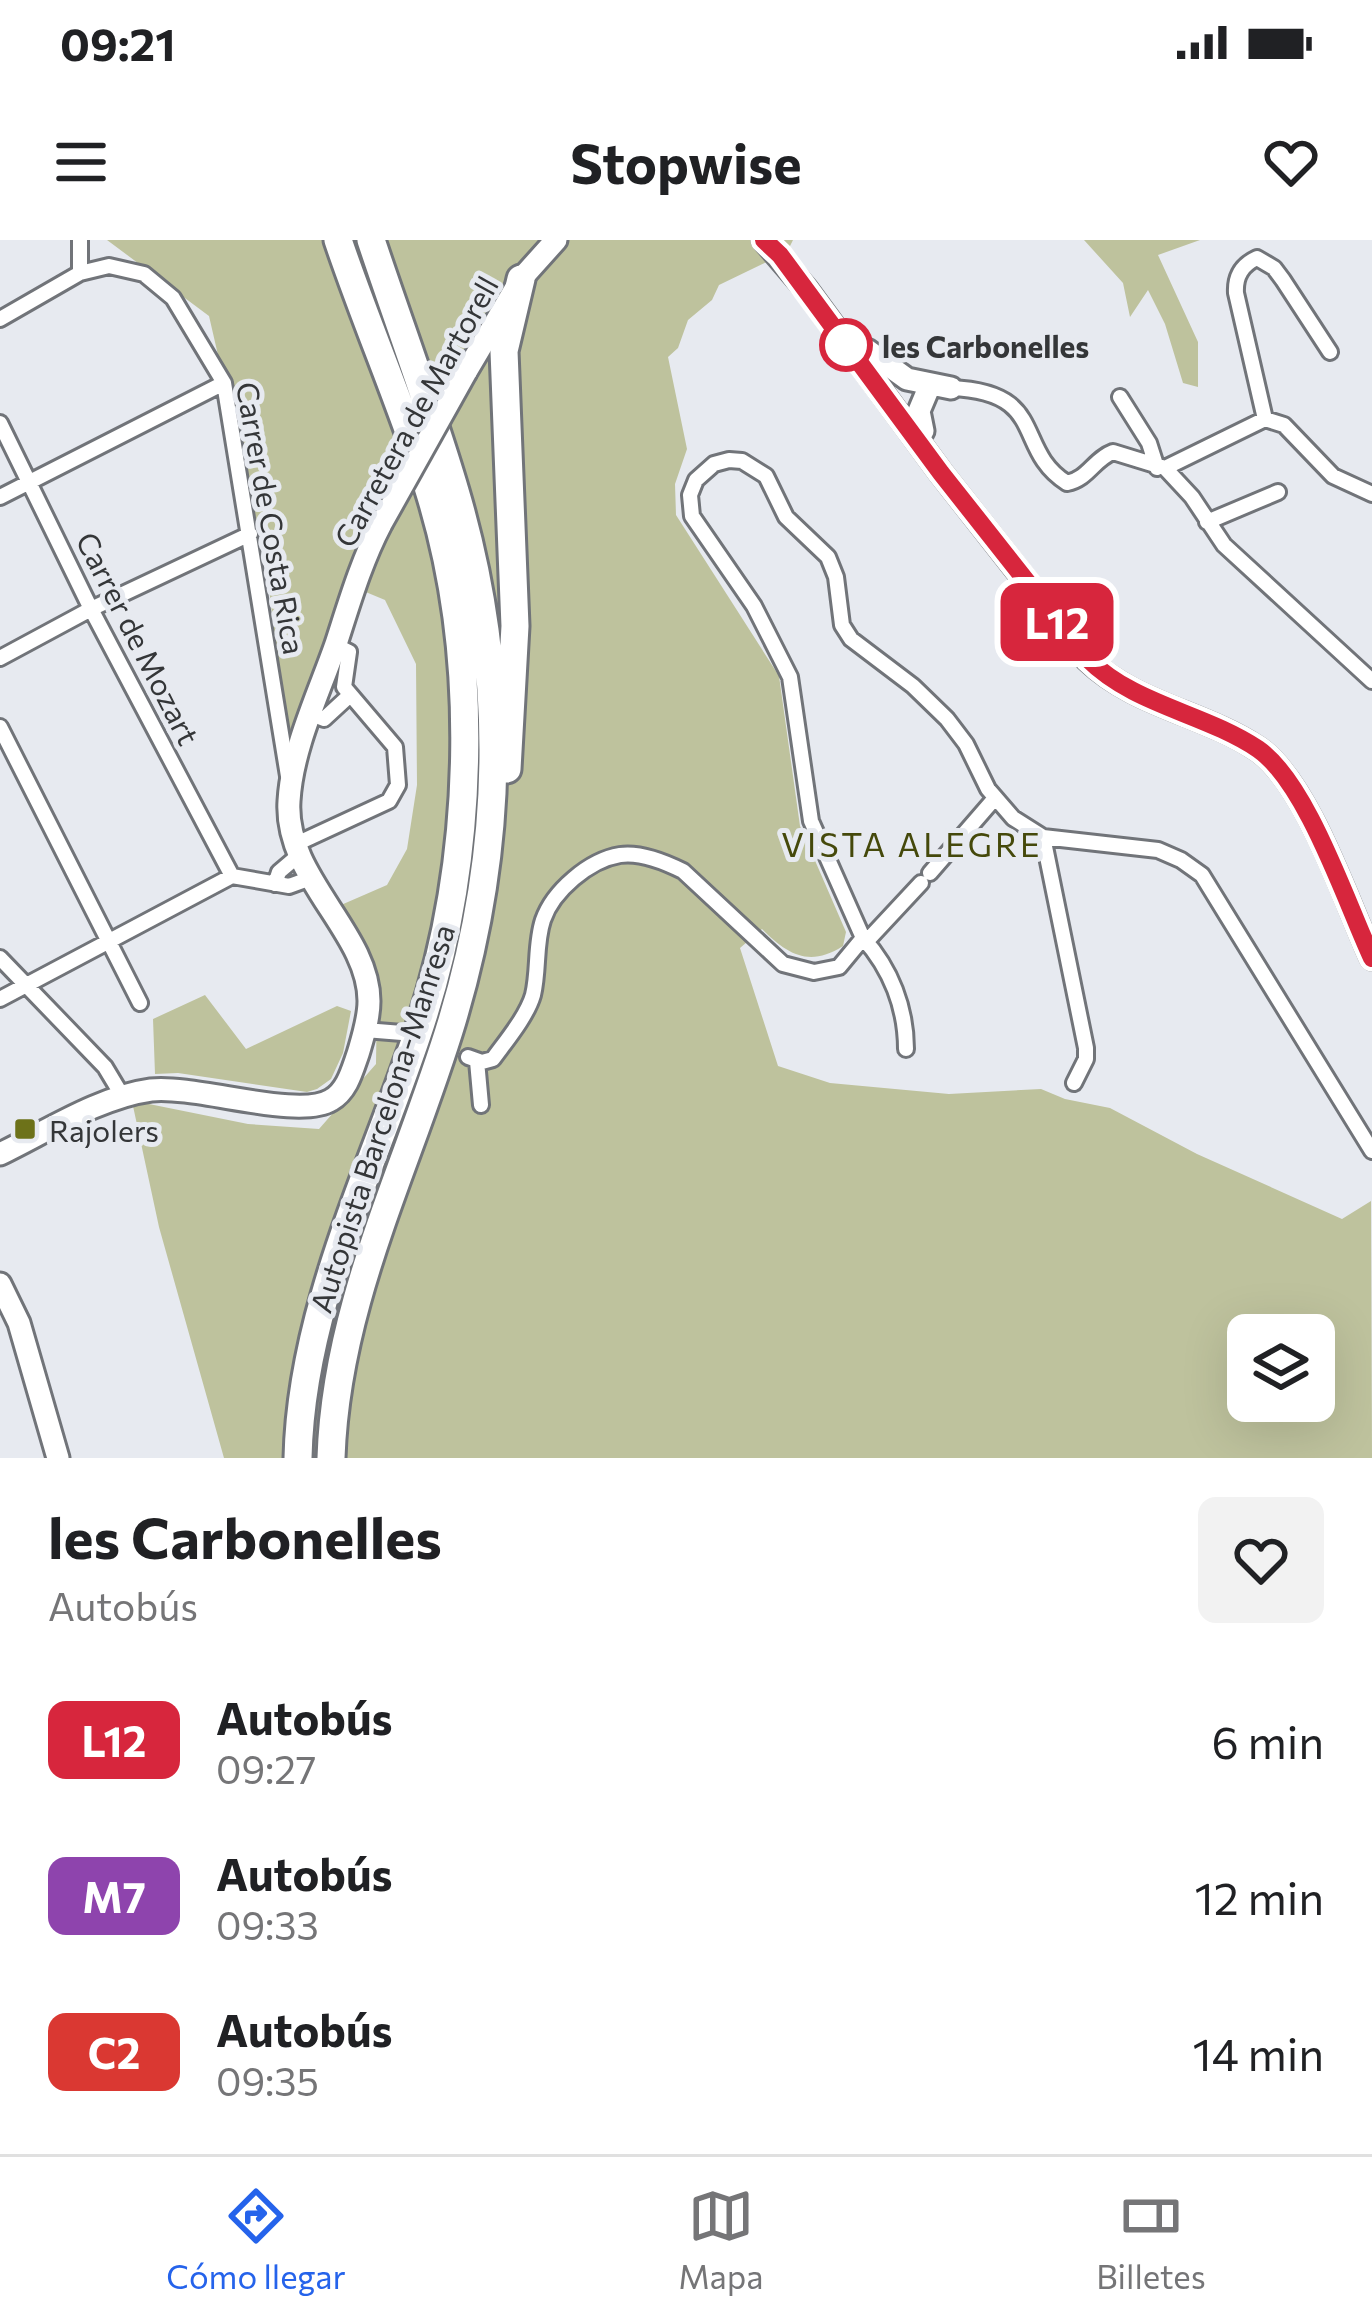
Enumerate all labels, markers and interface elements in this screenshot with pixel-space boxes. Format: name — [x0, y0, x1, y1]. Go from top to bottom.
text: 09:21 — [60, 15, 176, 70]
icon: menu — [48, 129, 114, 195]
text: Stopwise — [570, 129, 802, 195]
icon: heart — [1258, 129, 1324, 195]
street label: Carretera de Martorell — [325, 269, 505, 553]
marker: les Carbonelles — [821, 320, 871, 370]
place label: les Carbonelles — [882, 327, 1089, 364]
street label: Carrer de Costa Rica — [230, 379, 314, 657]
street label: Carrer de Mozart — [69, 526, 209, 750]
line badge: L12 — [988, 583, 1126, 661]
text: L12 — [1025, 596, 1089, 648]
district label: VISTA ALEGRE — [781, 823, 1043, 864]
street label: Autopista Barcelona-Manresa — [301, 919, 461, 1317]
place label: Rajolers — [49, 1111, 159, 1148]
marker: Rajolers — [12, 1116, 38, 1142]
map controls — [1227, 1314, 1335, 1422]
button: layers — [1227, 1314, 1335, 1422]
button: heart — [1198, 1497, 1324, 1623]
text: les Carbonelles — [48, 1501, 442, 1571]
text: Autobús — [48, 1581, 198, 1629]
text: Autobús — [216, 1689, 393, 1744]
text: 6 min — [1211, 1713, 1324, 1768]
text: L12 — [82, 1714, 146, 1766]
text: 09:27 — [216, 1744, 316, 1792]
text: Autobús — [216, 1845, 393, 1900]
text: 12 min — [1195, 1869, 1324, 1924]
text: M7 — [82, 1870, 146, 1922]
text: 09:33 — [216, 1900, 319, 1948]
text: Autobús — [216, 2001, 393, 2056]
text: 14 min — [1193, 2025, 1324, 2080]
text: C2 — [88, 2026, 140, 2078]
text: 09:35 — [216, 2056, 319, 2104]
tab: Cómo llegar — [166, 2183, 346, 2296]
tab: Mapa — [678, 2183, 764, 2296]
tab: Billetes — [1096, 2183, 1206, 2296]

